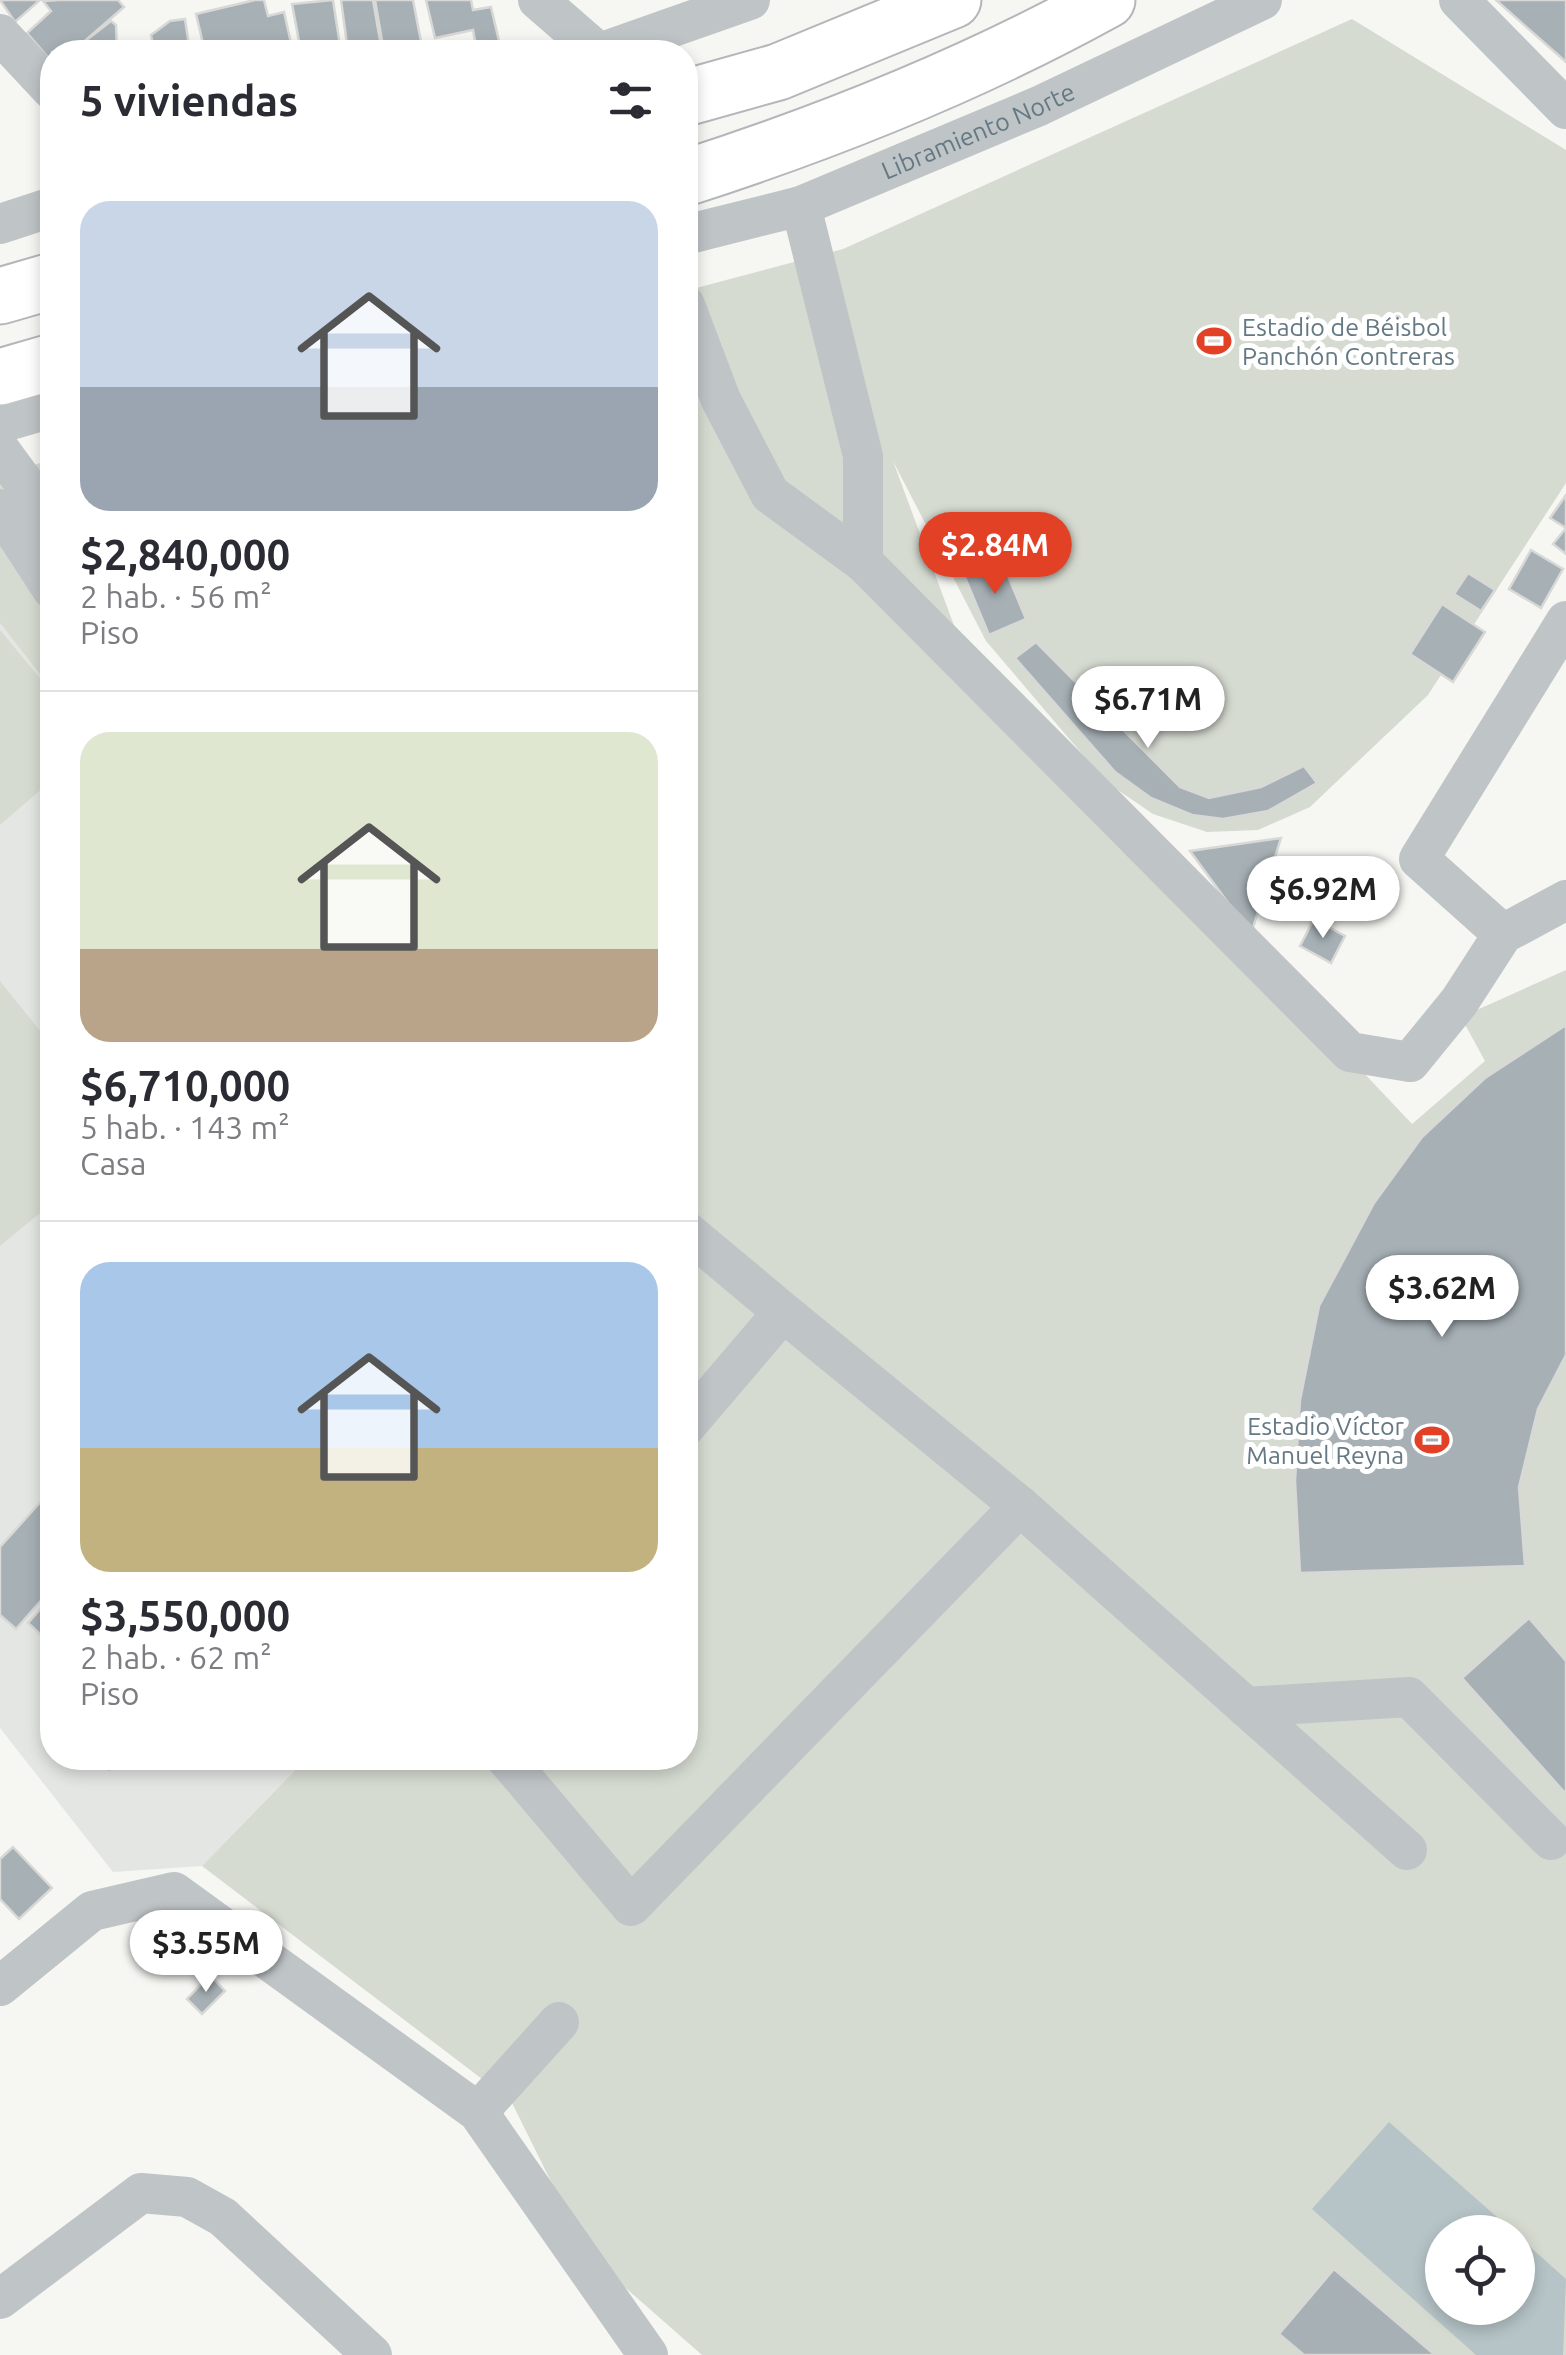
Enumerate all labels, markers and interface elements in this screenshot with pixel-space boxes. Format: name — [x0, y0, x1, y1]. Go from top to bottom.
icon: filters — [603, 73, 658, 128]
text: 5 viviendas — [80, 77, 298, 124]
street label: Libramiento Norte — [877, 77, 1079, 185]
icon: home — [279, 266, 459, 446]
place label: Estadio de Béisbol Panchón Contreras — [1242, 313, 1455, 370]
sports icon: Estadio de Béisbol Panchón Contreras — [1195, 322, 1233, 360]
pin: $2.84M — [914, 512, 1076, 597]
text: $2.84M — [941, 526, 1049, 562]
text: $2,840,000 — [80, 531, 290, 578]
text: 2 hab. · 56 m² — [80, 578, 272, 614]
text: Piso — [80, 614, 140, 650]
pin: $6.71M — [1067, 666, 1229, 751]
text: $6.71M — [1094, 680, 1202, 716]
icon: home — [279, 797, 459, 977]
pin: $6.92M — [1242, 856, 1404, 941]
text: $6.92M — [1269, 870, 1377, 906]
text: $6,710,000 — [80, 1062, 290, 1109]
text: 5 hab. · 143 m² — [80, 1109, 290, 1145]
text: Casa — [80, 1145, 146, 1181]
pin: $3.62M — [1361, 1255, 1523, 1340]
text: $3.62M — [1388, 1269, 1496, 1305]
icon: home — [279, 1327, 459, 1507]
place label: Estadio Víctor Manuel Reyna — [1246, 1412, 1405, 1469]
sports icon: Estadio Víctor Manuel Reyna — [1413, 1421, 1451, 1459]
text: $3,550,000 — [80, 1592, 290, 1639]
text: 2 hab. · 62 m² — [80, 1639, 272, 1675]
text: Piso — [80, 1675, 140, 1711]
pin: $3.55M — [125, 1910, 287, 1995]
text: $3.55M — [152, 1924, 260, 1960]
map controls — [1425, 2215, 1535, 2325]
button: locate — [1425, 2215, 1535, 2325]

